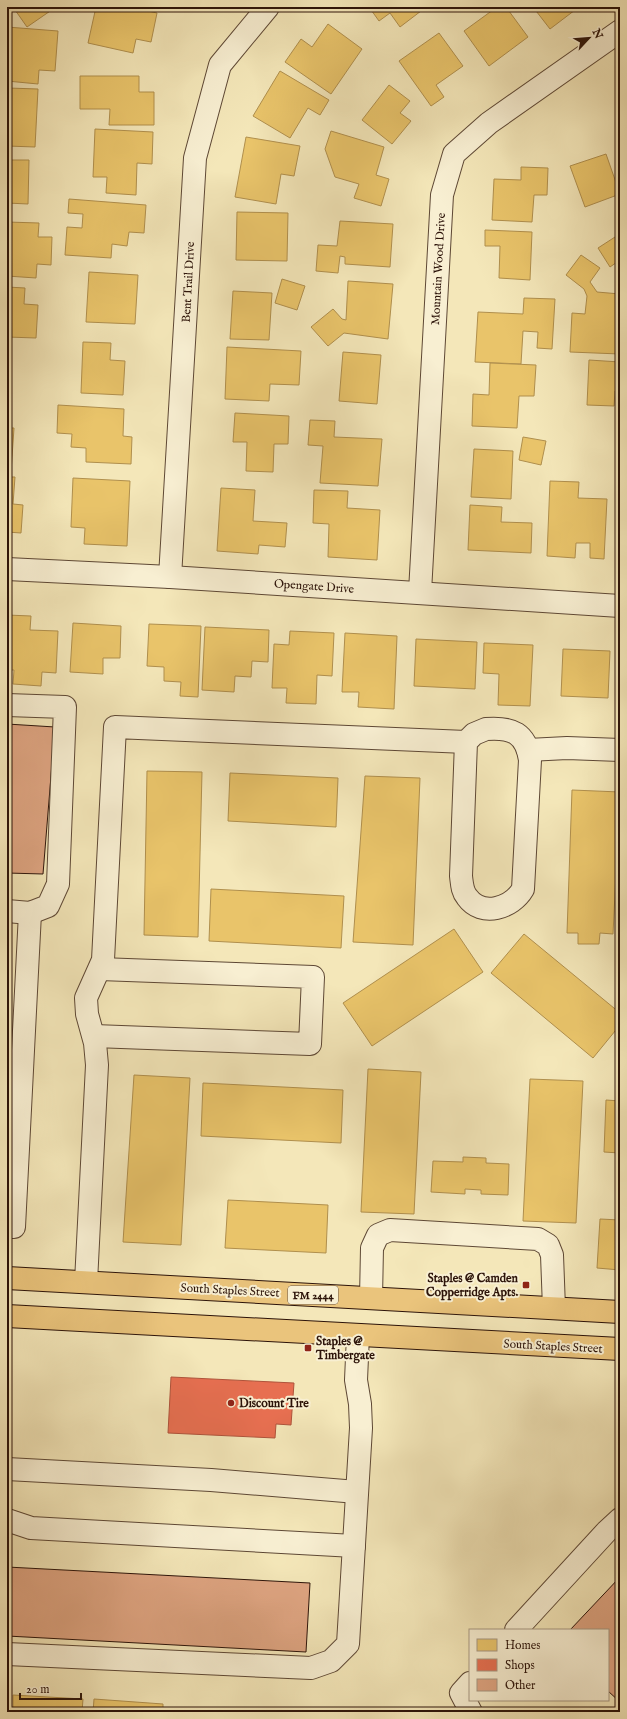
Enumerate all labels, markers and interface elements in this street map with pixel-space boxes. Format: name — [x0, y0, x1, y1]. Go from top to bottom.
north arrow — [569, 18, 609, 58]
text: N — [588, 26, 606, 42]
street label: Mountain Wood Drive — [428, 212, 449, 326]
street label: Bent Trail Drive — [179, 241, 198, 323]
street label: Opengate Drive — [273, 576, 355, 598]
place label: Staples @ Camden Copperridge Apts. — [426, 1271, 519, 1301]
street label: South Staples Street — [180, 1280, 280, 1302]
marker: Staples @ Camden Copperridge Apts. — [521, 1280, 531, 1290]
road number: FM 2444 — [288, 1286, 338, 1304]
place label: Staples @ Timbergate — [315, 1334, 375, 1364]
street label: South Staples Street — [503, 1336, 603, 1358]
marker: Staples @ Timbergate — [303, 1343, 313, 1353]
place label: Discount Tire — [239, 1396, 309, 1411]
marker: Discount Tire — [226, 1398, 236, 1408]
legend — [469, 1629, 609, 1701]
text: Homes — [505, 1638, 541, 1653]
text: Shops — [505, 1658, 535, 1674]
scale bar — [20, 1675, 81, 1701]
text: Other — [505, 1678, 536, 1693]
text: 20 m — [26, 1682, 49, 1697]

